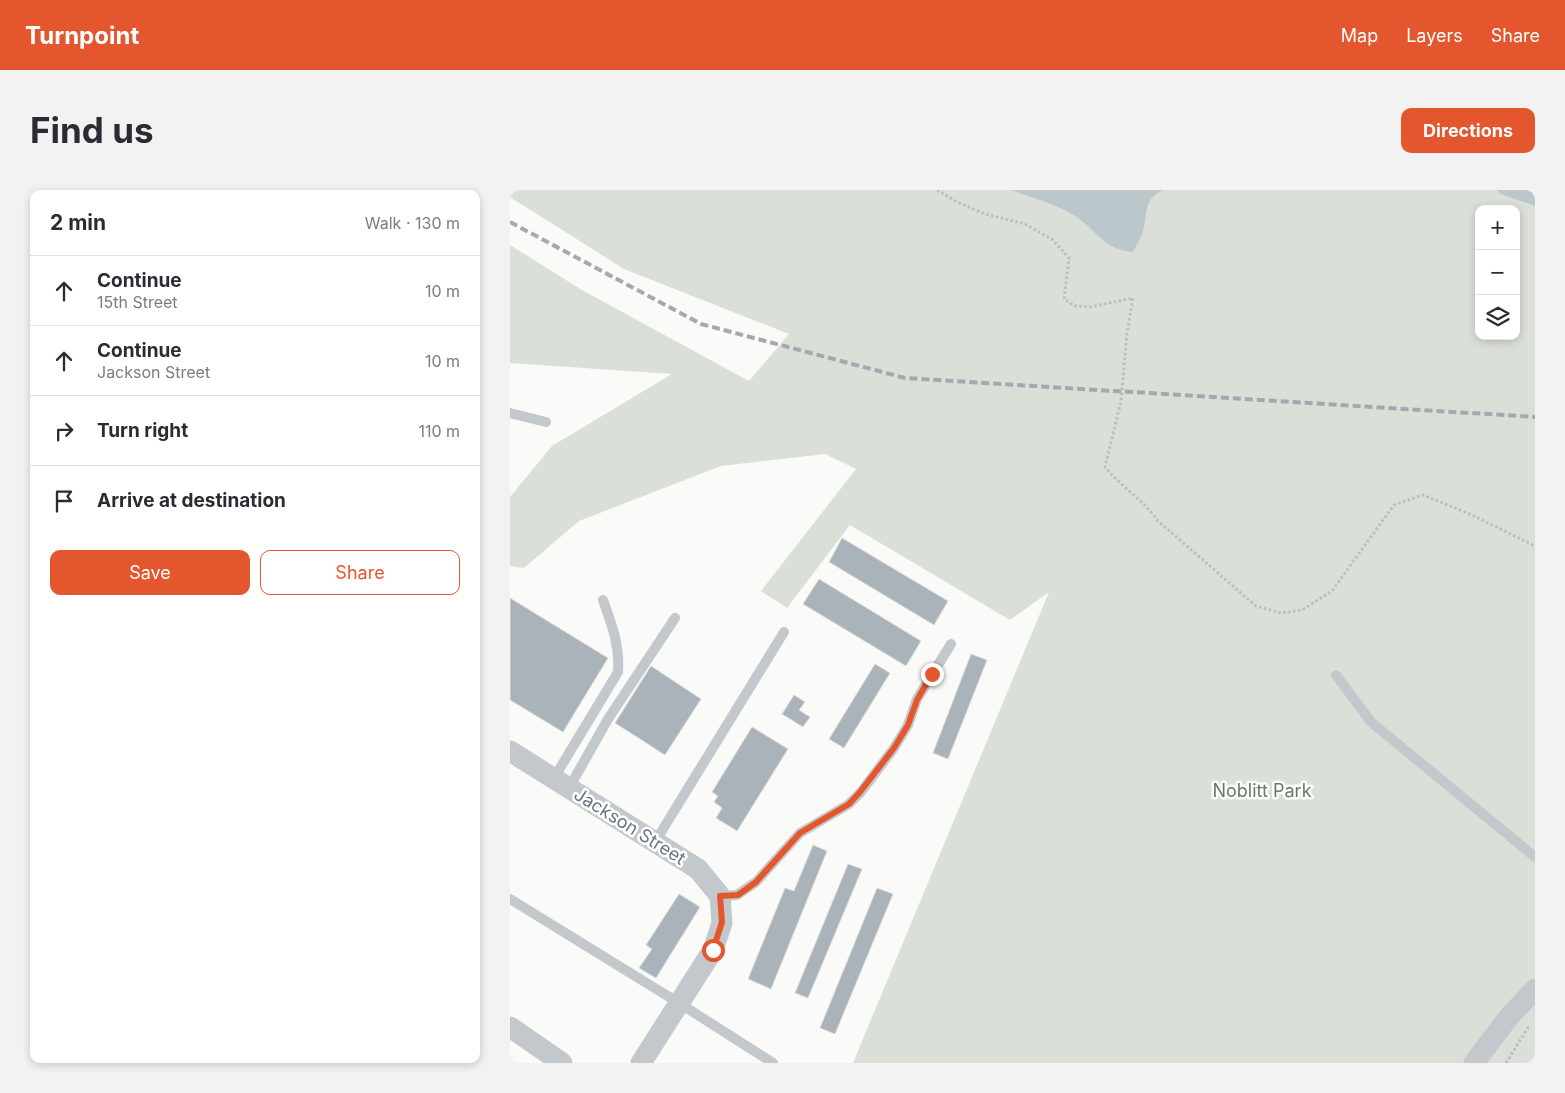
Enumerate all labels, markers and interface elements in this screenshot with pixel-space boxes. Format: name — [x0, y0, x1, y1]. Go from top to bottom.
text: Turnpoint — [25, 21, 139, 50]
text: Map — [1341, 25, 1378, 46]
text: Layers — [1406, 25, 1463, 46]
text: Share — [1491, 25, 1540, 46]
button: Directions — [1401, 108, 1535, 153]
text: Find us — [30, 109, 154, 151]
map controls — [1475, 205, 1520, 340]
button: + — [1475, 205, 1520, 250]
text: 2 min — [50, 210, 106, 235]
text: Walk · 130 m — [365, 213, 460, 233]
button: − — [1475, 250, 1520, 295]
text: Continue — [97, 269, 182, 292]
icon: ahead — [50, 277, 78, 305]
text: 10 m — [425, 281, 460, 301]
text: 15th Street — [97, 292, 178, 312]
button: layers — [1475, 295, 1520, 340]
text: Continue — [97, 339, 182, 362]
icon: ahead — [50, 347, 78, 375]
text: 10 m — [425, 351, 460, 371]
text: Jackson Street — [97, 362, 210, 382]
icon: right — [50, 417, 78, 445]
text: Turn right — [97, 419, 188, 442]
text: 110 m — [418, 421, 460, 441]
icon: arrive — [50, 487, 78, 515]
text: Arrive at destination — [97, 489, 286, 512]
button: Save — [50, 550, 250, 595]
button: Share — [260, 550, 460, 595]
route end — [921, 663, 944, 686]
park label: Noblitt Park — [1212, 780, 1312, 801]
street label: Jackson Street — [570, 783, 690, 869]
route start — [702, 939, 725, 962]

